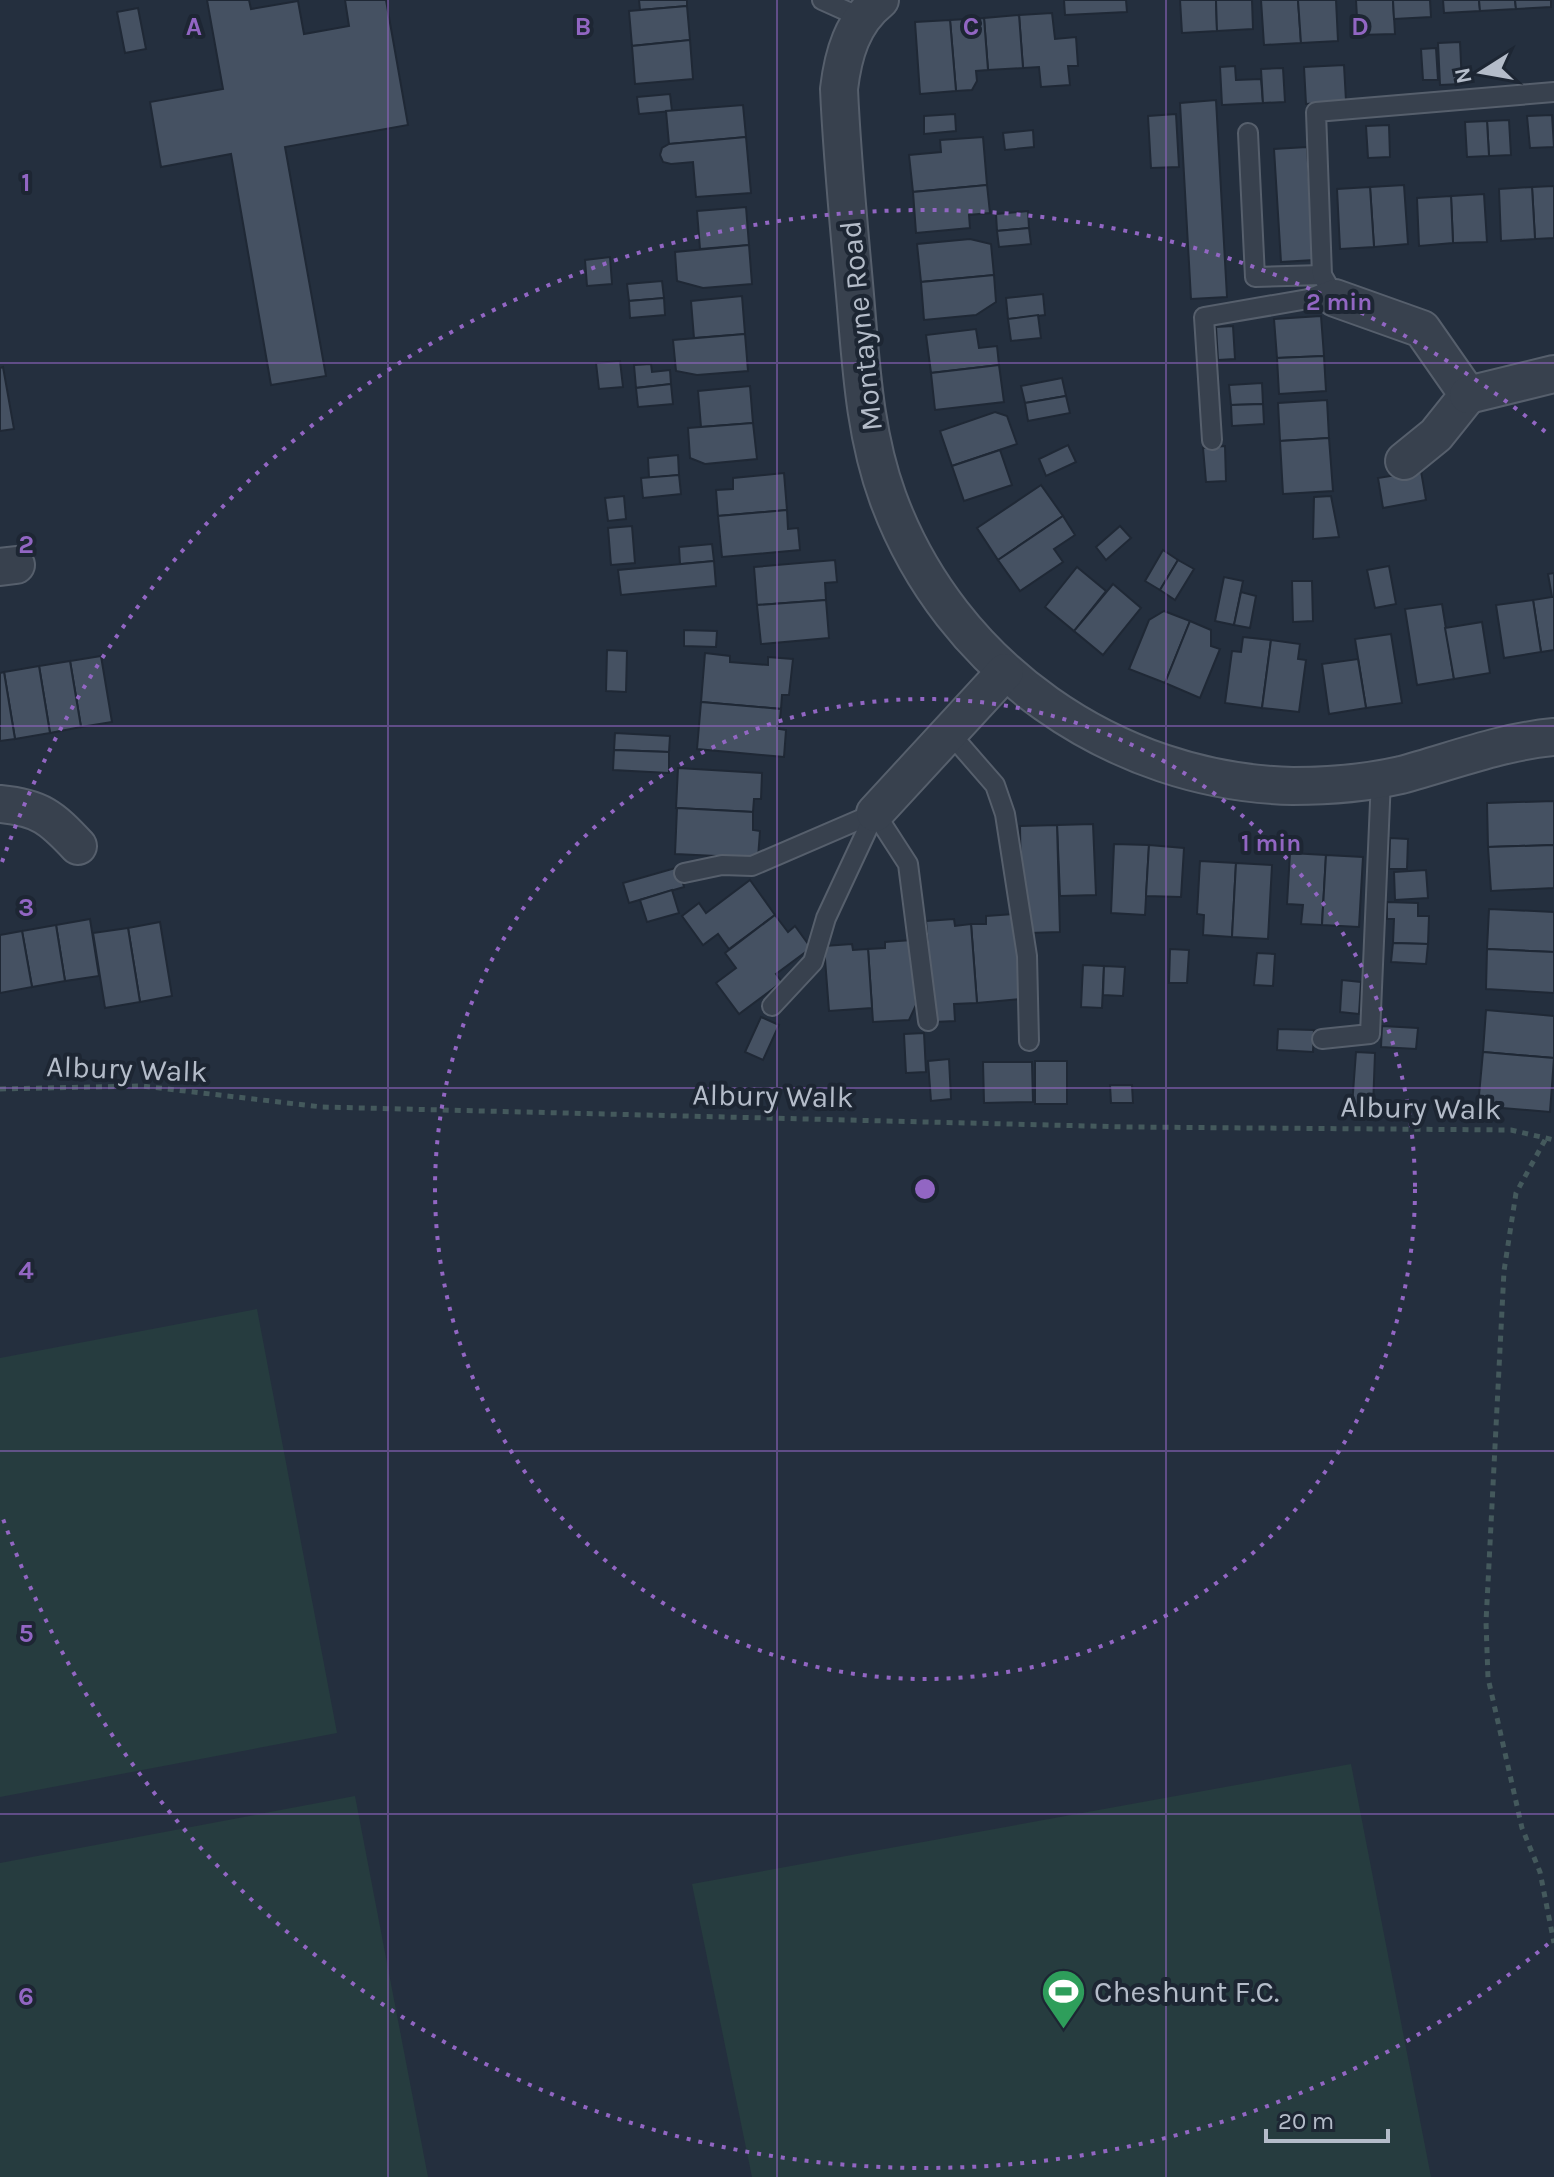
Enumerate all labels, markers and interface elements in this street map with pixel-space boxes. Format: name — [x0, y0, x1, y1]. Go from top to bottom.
text: A — [186, 11, 202, 42]
text: B — [575, 11, 591, 42]
text: C — [963, 11, 979, 42]
text: D — [1351, 11, 1369, 42]
north arrow — [1442, 32, 1522, 112]
text: N — [1449, 65, 1478, 86]
text: 1 — [21, 167, 31, 198]
street label: Montayne Road — [832, 219, 890, 433]
text: 2 min — [1306, 288, 1372, 316]
text: 2 — [18, 529, 34, 560]
text: 1 min — [1241, 829, 1301, 857]
text: 3 — [18, 892, 34, 923]
street label: Albury Walk — [46, 1048, 208, 1090]
street label: Albury Walk — [692, 1077, 854, 1115]
street label: Albury Walk — [1340, 1089, 1502, 1127]
centre of rings — [911, 1175, 939, 1203]
text: 4 — [18, 1255, 34, 1286]
text: 5 — [18, 1618, 34, 1649]
sports icon: Cheshunt F.C. — [1039, 1968, 1087, 2031]
place label: Cheshunt F.C. — [1094, 1974, 1279, 2010]
text: 6 — [18, 1981, 34, 2012]
scale bar — [1266, 2093, 1388, 2143]
text: 20 m — [1278, 2107, 1334, 2135]

